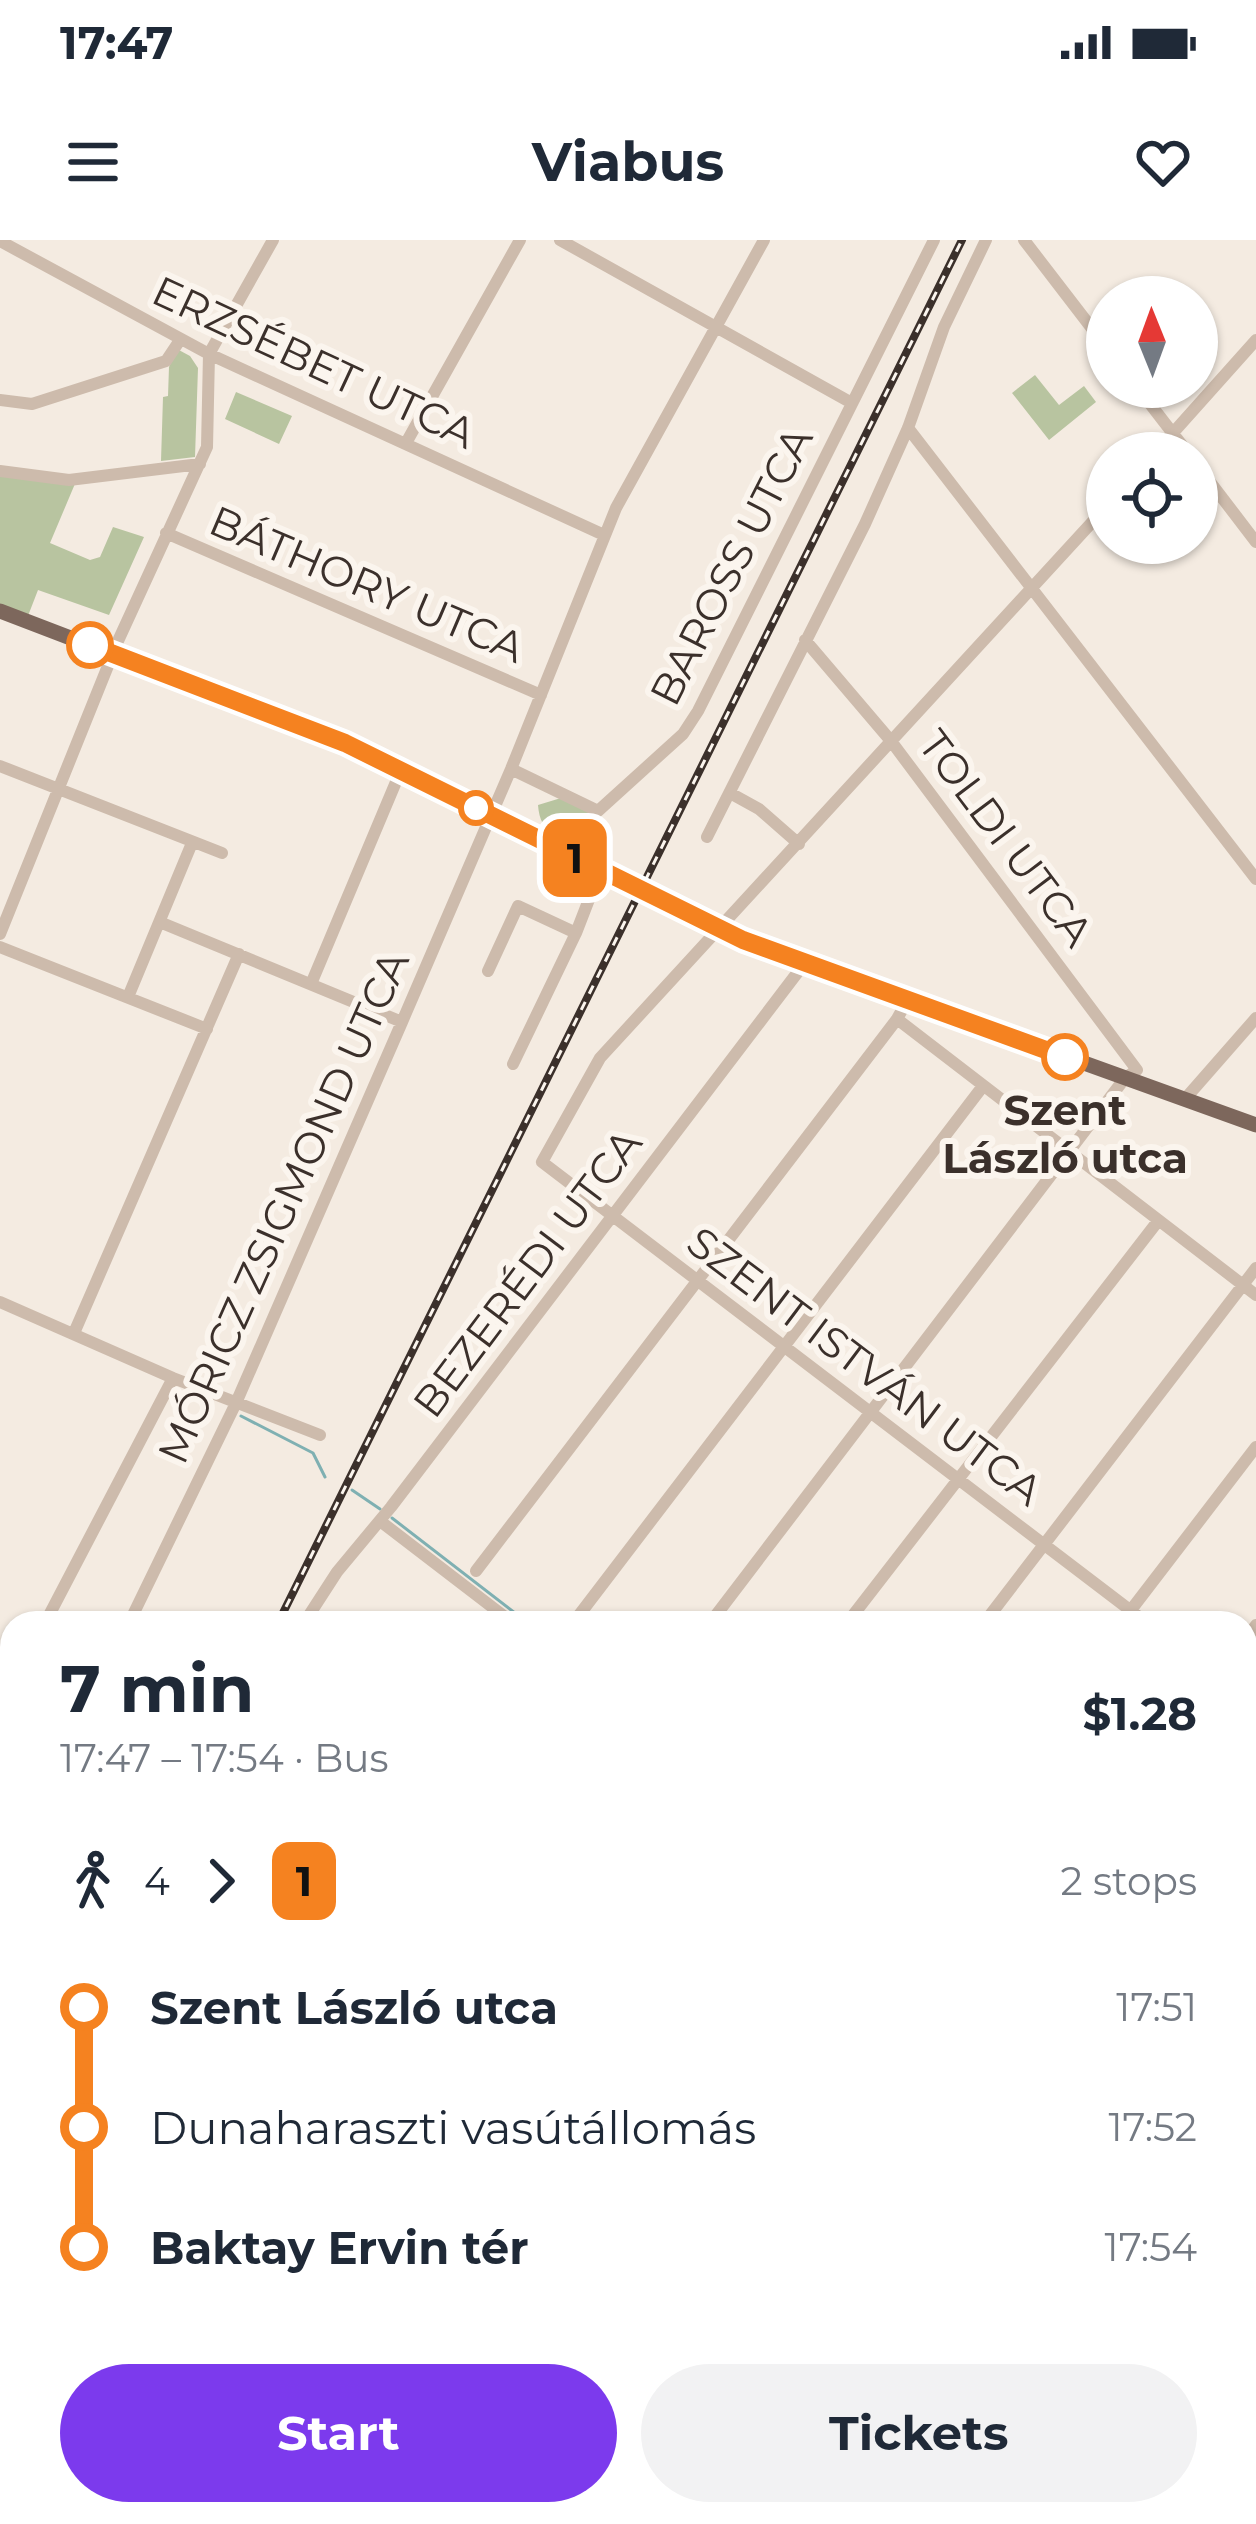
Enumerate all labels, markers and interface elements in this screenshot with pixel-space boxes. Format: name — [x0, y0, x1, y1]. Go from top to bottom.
text: 17:47 — [60, 15, 173, 70]
icon: menu — [60, 129, 126, 195]
text: Viabus — [532, 129, 724, 195]
icon: heart — [1130, 129, 1196, 195]
street label: ERZSÉBET UTCA — [144, 264, 484, 460]
north arrow — [1086, 276, 1218, 408]
map controls — [1086, 276, 1218, 564]
street label: BAROSS UTCA — [639, 417, 824, 714]
button: locate — [1086, 432, 1218, 564]
street label: BÁTHORY UTCA — [202, 494, 533, 674]
unlabelled marker — [68, 623, 112, 667]
street label: TOLDI UTCA — [908, 720, 1105, 957]
unlabelled marker — [460, 792, 492, 824]
line badge: 1 — [536, 819, 614, 897]
text: 1 — [567, 832, 583, 884]
street label: MÓRICZ ZSIGMOND UTCA — [146, 942, 420, 1471]
marker: Szent László utca — [1043, 1035, 1087, 1079]
place label: Szent László utca — [942, 1084, 1188, 1184]
street label: BEZERÉDI UTCA — [402, 1118, 653, 1427]
street label: SZENT ISTVÁN UTCA — [677, 1216, 1053, 1517]
text: 7 min — [60, 1648, 254, 1729]
text: $1.28 — [1083, 1686, 1197, 1741]
text: 17:47 – 17:54 · Bus — [60, 1734, 389, 1782]
icon: walk — [60, 1848, 126, 1914]
icon: forward — [188, 1848, 254, 1914]
text: 1 — [296, 1855, 312, 1907]
text: 4 — [144, 1857, 170, 1905]
text: 2 stops — [1061, 1857, 1197, 1905]
text: Szent László utca — [150, 1980, 558, 2035]
text: 17:51 — [1116, 1983, 1197, 2031]
text: Dunaharaszti vasútállomás — [150, 2100, 756, 2155]
text: 17:52 — [1108, 2103, 1197, 2151]
text: Baktay Ervin tér — [150, 2220, 529, 2275]
text: 17:54 — [1105, 2223, 1197, 2271]
button: Start — [60, 2364, 617, 2502]
button: Tickets — [641, 2364, 1197, 2502]

